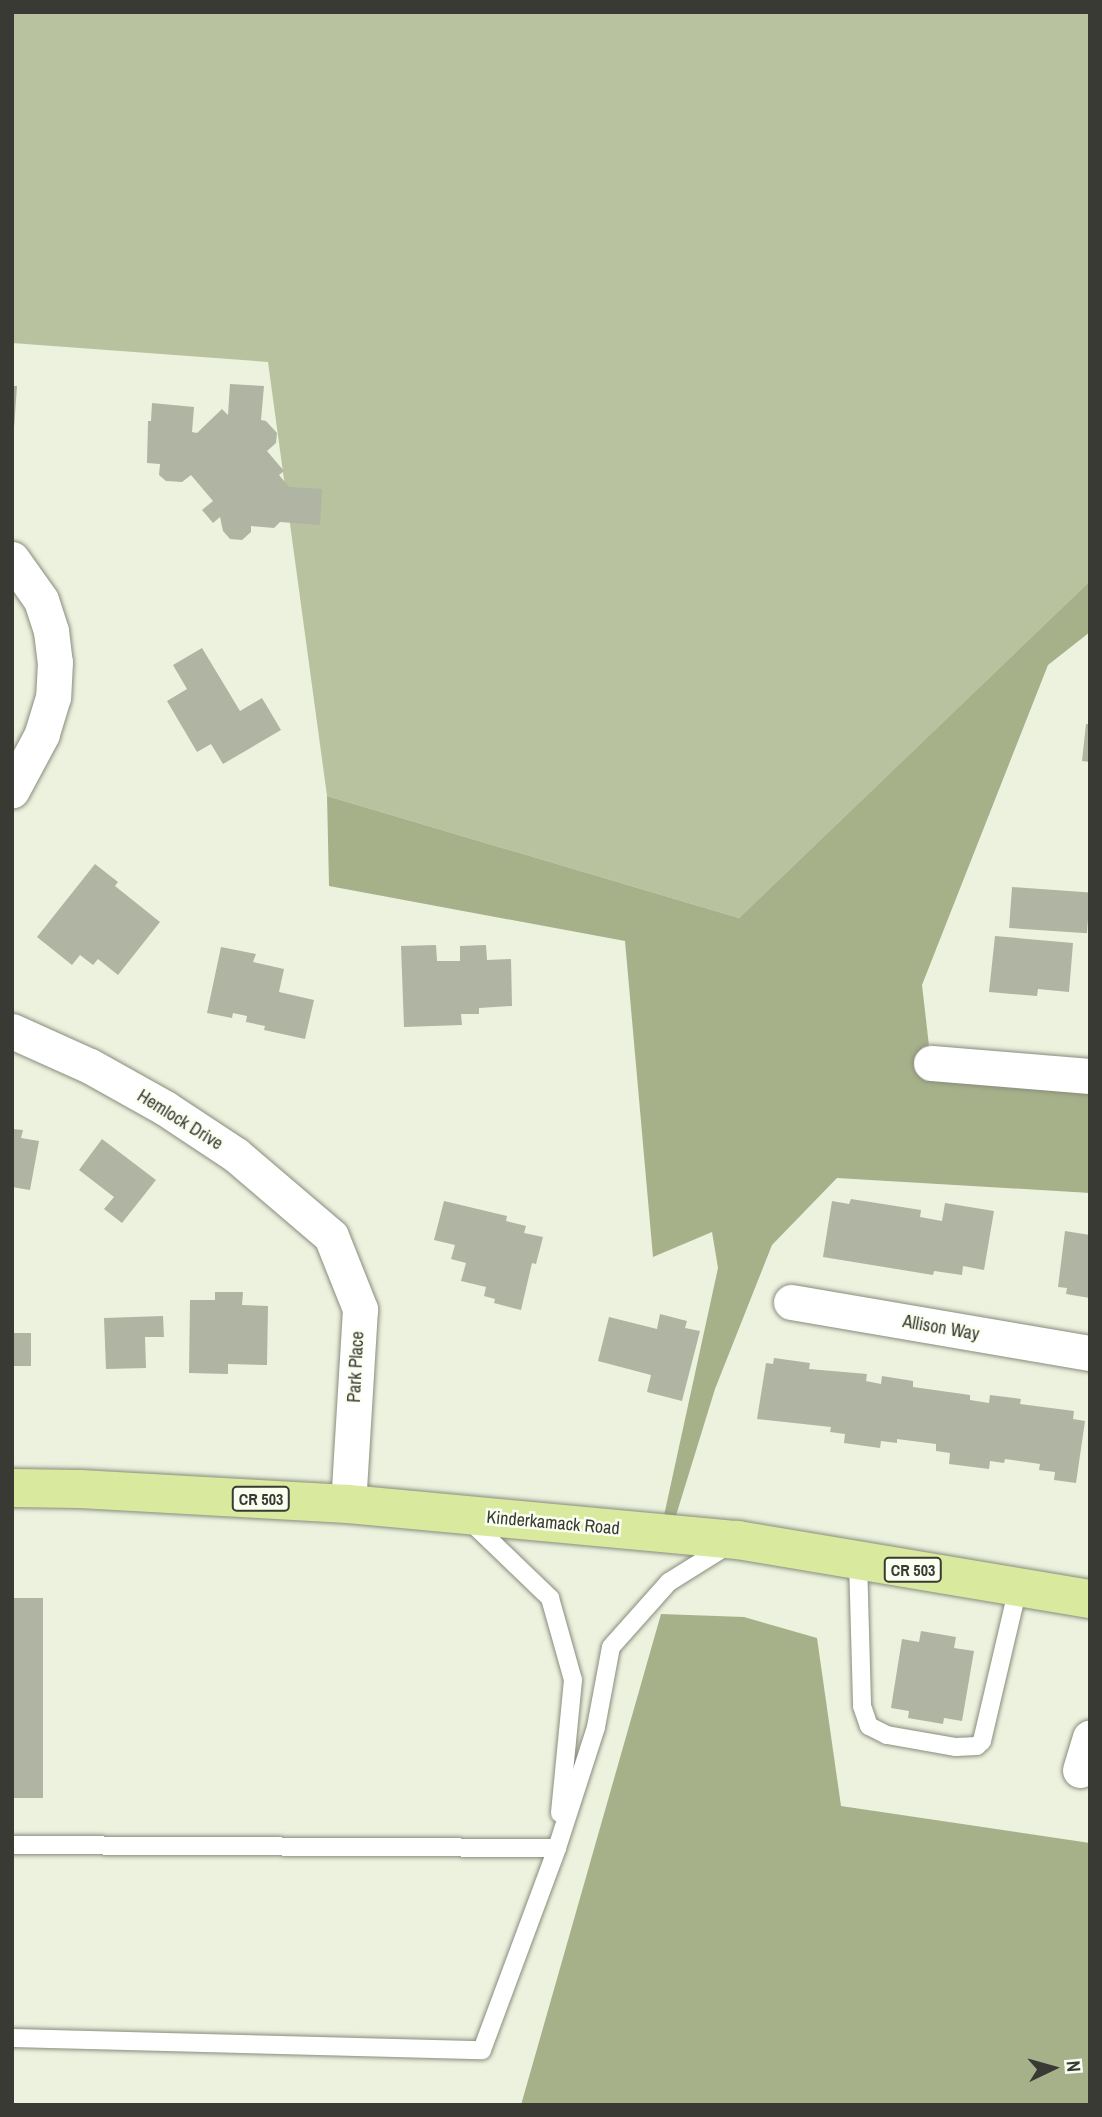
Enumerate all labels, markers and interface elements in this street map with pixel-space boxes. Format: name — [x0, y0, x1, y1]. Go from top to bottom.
street label: Hemlock Drive — [133, 1085, 227, 1155]
street label: Allison Way — [901, 1311, 981, 1345]
street label: Park Place — [343, 1331, 369, 1403]
road number: CR 503 — [231, 1486, 291, 1512]
street label: Kinderkamack Road — [485, 1506, 621, 1540]
road number: CR 503 — [883, 1558, 943, 1582]
north arrow — [1018, 2033, 1088, 2103]
text: N — [1060, 2059, 1087, 2073]

